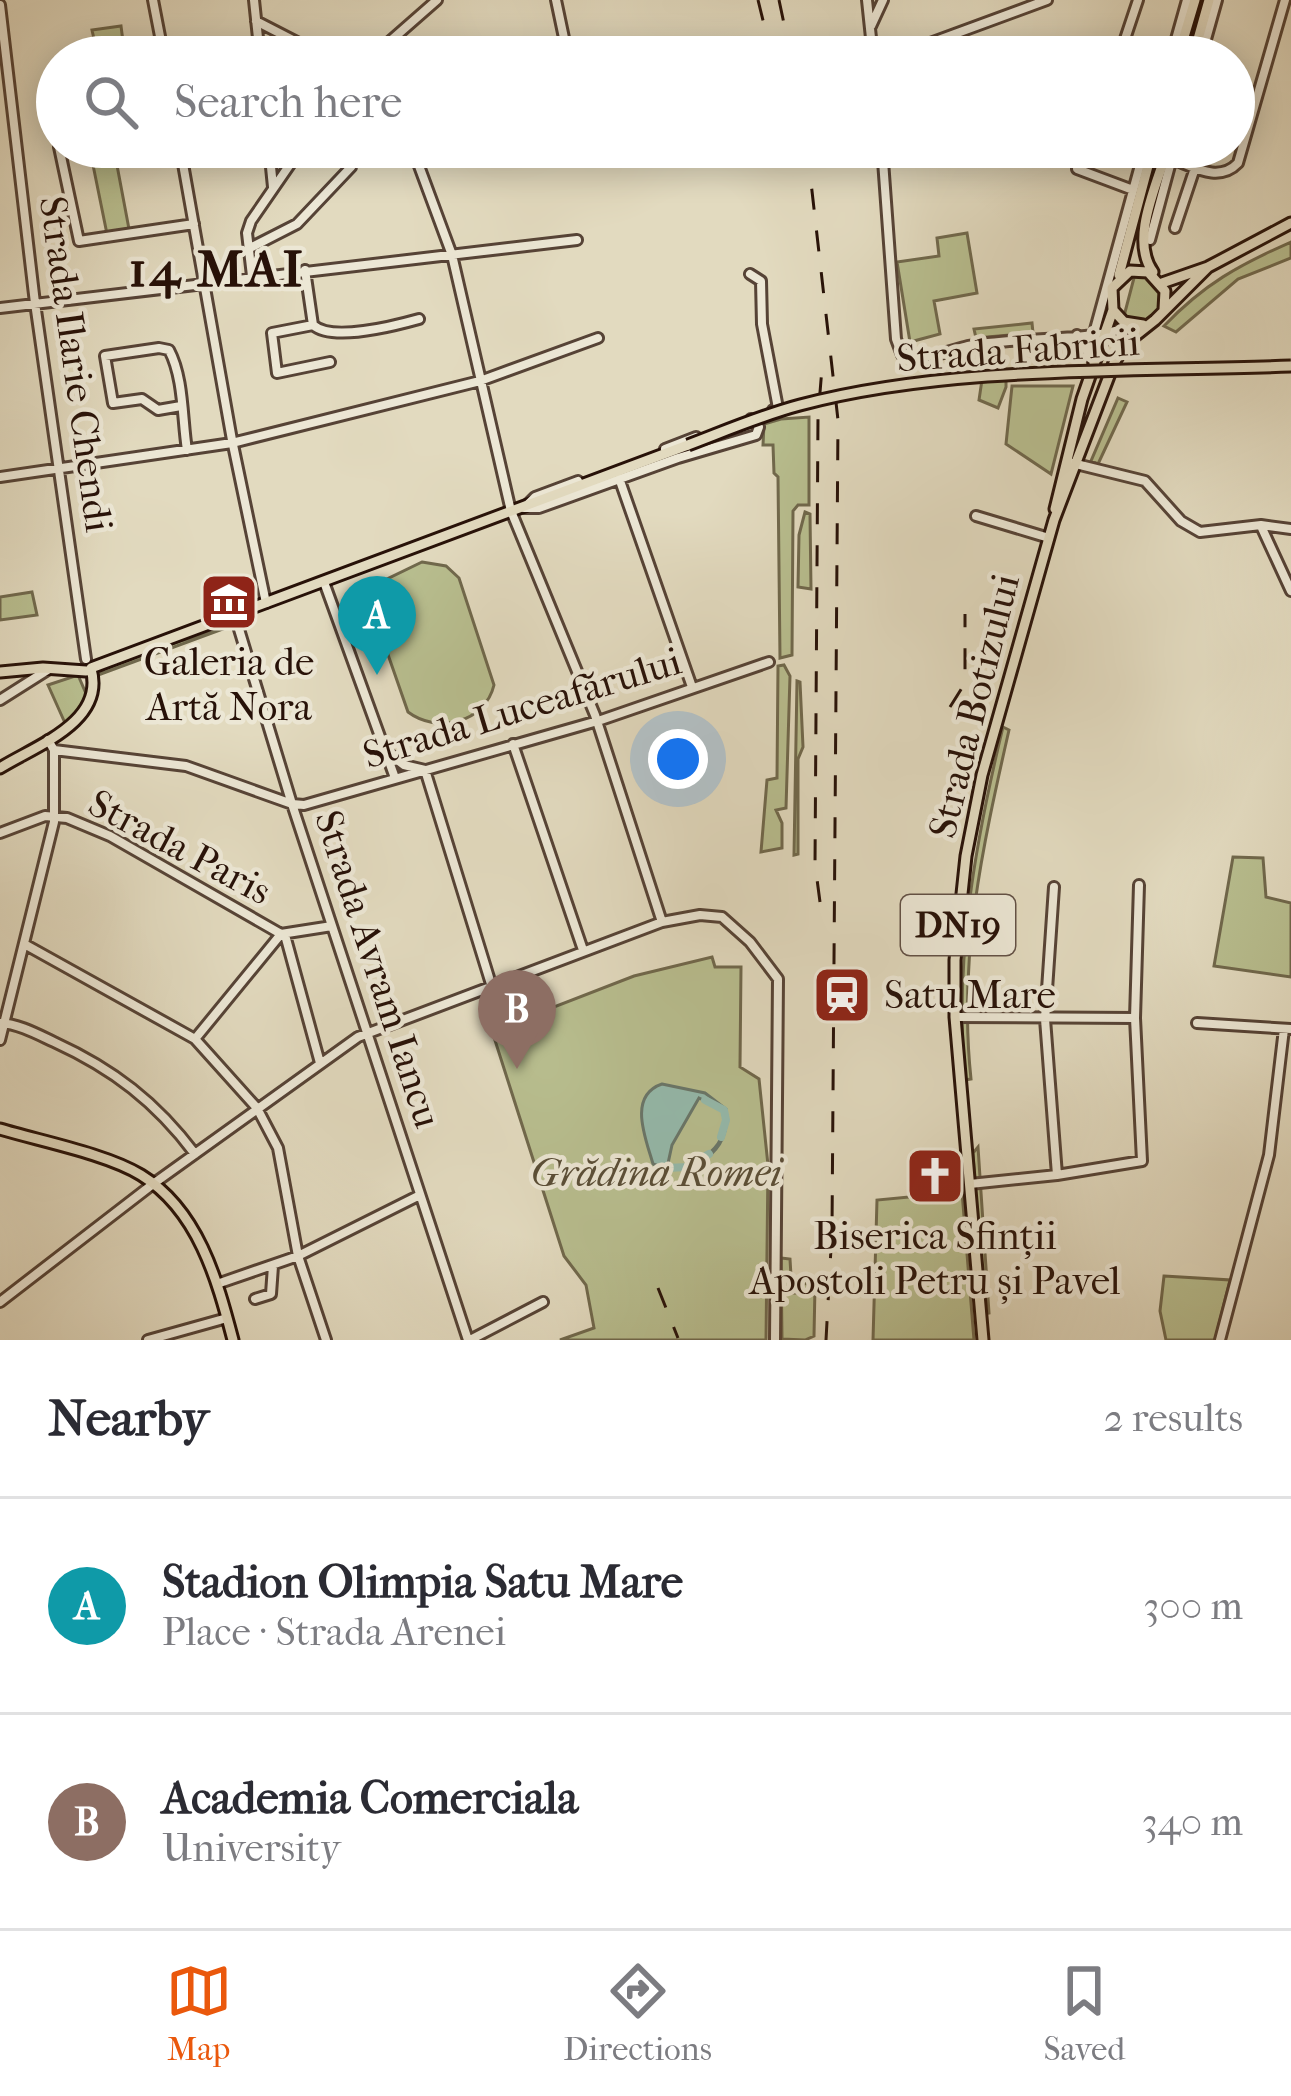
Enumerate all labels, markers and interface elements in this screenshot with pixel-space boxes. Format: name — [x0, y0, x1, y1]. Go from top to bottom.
search box — [36, 36, 1255, 168]
icon: search — [78, 69, 144, 135]
text: Search here — [174, 76, 402, 129]
street label: Strada Ilarie Chendi — [30, 193, 122, 535]
district label: 14 MAI — [129, 239, 305, 299]
street label: Strada Fabricii — [895, 319, 1141, 381]
street label: Strada Botizului — [919, 569, 1029, 843]
museum icon: Galeria de Artă Nora — [198, 571, 260, 633]
pin: A — [338, 576, 416, 675]
street label: Strada Luceafărului — [357, 638, 687, 778]
place label: Galeria de Artă Nora — [144, 639, 314, 730]
your location — [648, 729, 708, 789]
street label: Strada Paris — [81, 780, 279, 914]
street label: Strada Avram Iancu — [305, 805, 451, 1133]
road number: DN19 — [901, 895, 1015, 955]
station icon: Satu Mare — [811, 964, 873, 1026]
pin: B — [478, 970, 556, 1069]
place label: Satu Mare — [884, 972, 1056, 1018]
church icon: Biserica Sfinții Apostoli Petru și Pavel — [904, 1145, 966, 1207]
park label: Grădina Romei — [531, 1150, 784, 1196]
place label: Biserica Sfinții Apostoli Petru și Pavel — [747, 1213, 1121, 1304]
text: Nearby — [48, 1388, 209, 1448]
text: 2 results — [1104, 1395, 1243, 1441]
text: Stadion Olimpia Satu Mare — [162, 1556, 683, 1609]
text: A — [74, 1583, 100, 1629]
text: 300 m — [1143, 1583, 1243, 1629]
text: Place · Strada Arenei — [162, 1609, 506, 1655]
text: Academia Comerciala — [162, 1772, 578, 1825]
text: B — [74, 1799, 100, 1845]
text: 340 m — [1142, 1799, 1243, 1845]
text: University — [162, 1825, 341, 1871]
tab: Map — [166, 1958, 232, 2069]
tab: Directions — [563, 1958, 712, 2069]
tab: Saved — [1043, 1958, 1125, 2069]

